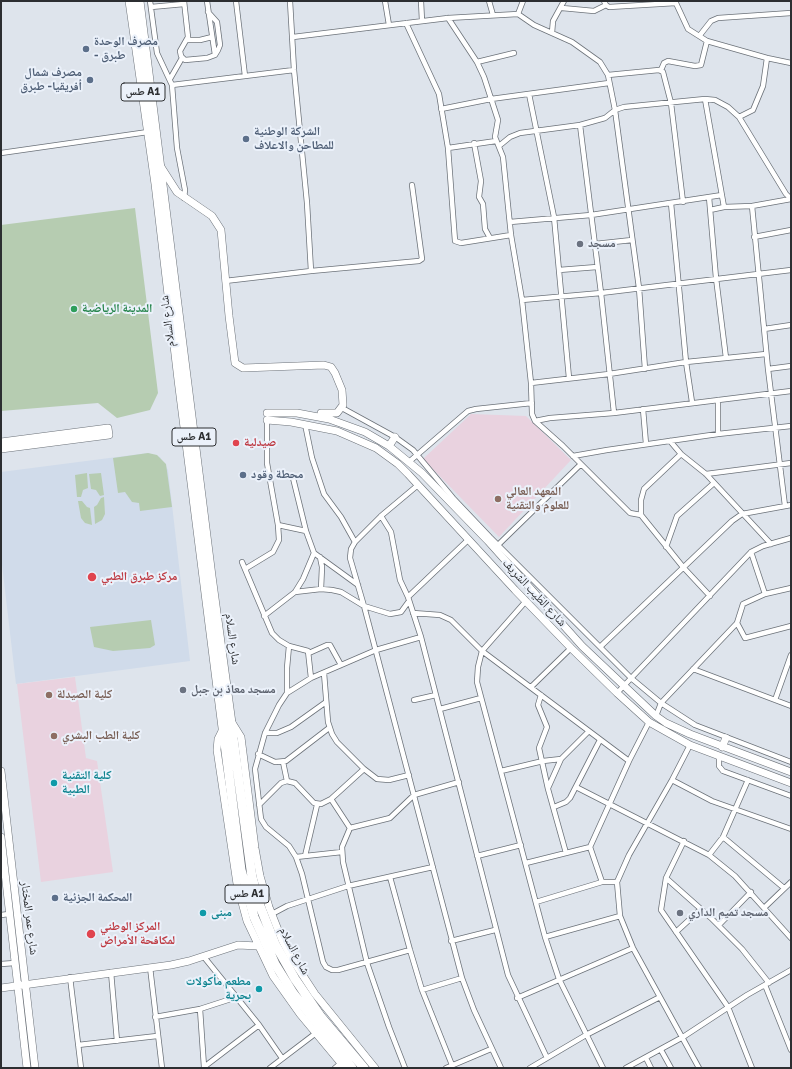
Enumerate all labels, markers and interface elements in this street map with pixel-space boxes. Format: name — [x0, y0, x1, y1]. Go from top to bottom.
place label: مصرف الوحدة - طبرق — [94, 35, 158, 63]
marker: مصرف الوحدة - طبرق — [81, 44, 91, 54]
place label: مصرف شمال أفريقيا- طبرق — [20, 66, 82, 94]
marker: مصرف شمال أفريقيا- طبرق — [85, 75, 95, 85]
road number: طس A1 — [121, 83, 165, 101]
place label: الشركة الوطنية للمطاحن والاعلاف — [254, 125, 334, 153]
marker: الشركة الوطنية للمطاحن والاعلاف — [241, 134, 251, 144]
place label: مسجد — [588, 237, 616, 251]
marker: مسجد — [575, 239, 585, 249]
street label: شارع السلام — [158, 294, 178, 348]
place label: المدينة الرياضية — [82, 302, 152, 316]
marker: المدينة الرياضية — [69, 304, 79, 314]
road number: طس A1 — [172, 428, 216, 446]
place label: صيدلية — [244, 436, 276, 450]
marker: صيدلية — [231, 438, 241, 448]
place label: محطة وقود — [251, 468, 303, 482]
marker: محطة وقود — [238, 470, 248, 480]
place label: المعهد العالي للعلوم والتقنية — [506, 485, 569, 513]
marker: المعهد العالي للعلوم والتقنية — [493, 494, 503, 504]
street label: شارع الطيب الشريف — [499, 556, 569, 630]
place label: مركز طبرق الطبي — [101, 570, 177, 584]
marker: مركز طبرق الطبي — [86, 571, 98, 583]
street label: شارع السلام — [221, 612, 243, 666]
place label: مسجد معاذ بن جبل — [191, 683, 276, 697]
marker: مسجد معاذ بن جبل — [178, 685, 188, 695]
place label: كلية الصيدلة — [57, 688, 112, 702]
marker: كلية الصيدلة — [44, 690, 54, 700]
place label: كلية الطب البشري — [62, 729, 140, 743]
marker: كلية الطب البشري — [49, 731, 59, 741]
place label: كلية التقنية الطبية — [62, 769, 111, 797]
marker: كلية التقنية الطبية — [49, 778, 59, 788]
street label: شارع عمر المختار — [17, 880, 41, 956]
road number: طس A1 — [225, 885, 269, 903]
place label: المحكمة الجزئية — [63, 891, 132, 905]
marker: المحكمة الجزئية — [50, 893, 60, 903]
place label: مبنى — [211, 906, 232, 920]
place label: مسجد تميم الداري — [688, 906, 768, 920]
marker: مبنى — [198, 908, 208, 918]
marker: مسجد تميم الداري — [675, 908, 685, 918]
place label: المركز الوطني لمكافحة الأمراض — [100, 920, 175, 948]
street label: شارع السلام — [275, 925, 313, 977]
marker: المركز الوطني لمكافحة الأمراض — [85, 928, 97, 940]
place label: مطعم مأكولات بحرية — [186, 975, 251, 1003]
marker: مطعم مأكولات بحرية — [254, 984, 264, 994]

